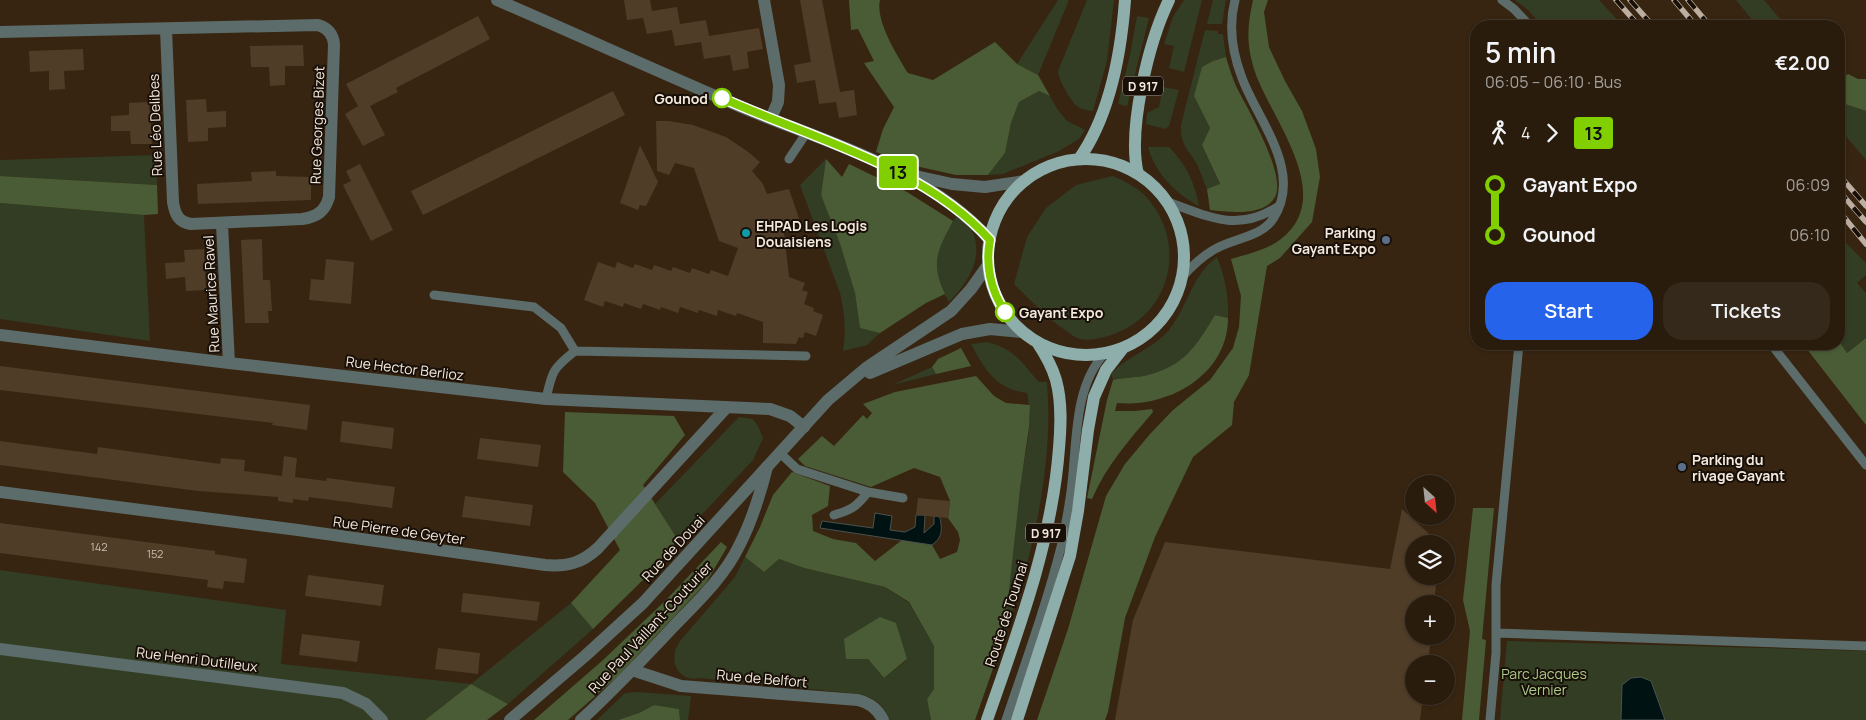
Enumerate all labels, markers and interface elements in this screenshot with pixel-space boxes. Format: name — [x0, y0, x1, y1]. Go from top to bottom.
text: 5 min — [1485, 33, 1556, 71]
text: €2.00 — [1775, 50, 1830, 76]
street label: Rue Georges Bizet — [305, 65, 329, 184]
text: 06:05 – 06:10 · Bus — [1485, 71, 1622, 93]
street label: Rue Léo Delibes — [144, 73, 166, 177]
road number: D 917 — [1123, 76, 1163, 95]
marker: Gounod — [712, 88, 732, 108]
place label: Gounod — [654, 89, 708, 108]
icon: walk — [1485, 119, 1513, 147]
icon: forward — [1538, 119, 1566, 147]
text: 13 — [1584, 121, 1603, 145]
text: 4 — [1521, 122, 1530, 144]
line badge: 13 — [876, 156, 920, 188]
text: 13 — [889, 160, 907, 184]
text: Gayant Expo — [1523, 172, 1637, 198]
text: 06:09 — [1786, 174, 1830, 196]
place label: EHPAD Les Logis Douaisiens — [756, 216, 867, 251]
text: Gounod — [1523, 222, 1596, 248]
place label: Parking Gayant Expo — [1292, 223, 1376, 258]
text: 06:10 — [1790, 224, 1830, 246]
marker: EHPAD Les Logis Douaisiens — [740, 227, 752, 239]
marker: Parking Gayant Expo — [1380, 234, 1392, 246]
street label: Rue Maurice Ravel — [198, 235, 224, 353]
button: Start — [1485, 282, 1653, 340]
button: Tickets — [1663, 282, 1830, 340]
marker: Gayant Expo — [995, 302, 1015, 322]
place label: Gayant Expo — [1019, 303, 1104, 322]
street label: Rue Hector Berlioz — [345, 351, 465, 385]
place label: Parking du rivage Gayant — [1692, 450, 1785, 485]
marker: Parking du rivage Gayant — [1676, 461, 1688, 473]
north arrow — [1405, 475, 1455, 525]
map controls — [1405, 475, 1455, 705]
street label: Rue Pierre de Geyter — [332, 511, 466, 549]
street label: Rue de Douai — [637, 511, 709, 585]
road number: D 917 — [1026, 524, 1066, 542]
button: layers — [1405, 535, 1455, 585]
house number: 142 — [90, 539, 108, 554]
house number: 152 — [147, 546, 163, 561]
street label: Rue Paul Vaillant-Couturier — [584, 557, 716, 697]
street label: Route de Tournai — [980, 559, 1032, 669]
button: + — [1405, 595, 1455, 645]
street label: Rue Henri Dutilleux — [135, 642, 259, 676]
button: − — [1405, 655, 1455, 705]
park label: Parc Jacques Vernier — [1501, 664, 1587, 699]
street label: Rue de Belfort — [716, 665, 809, 691]

